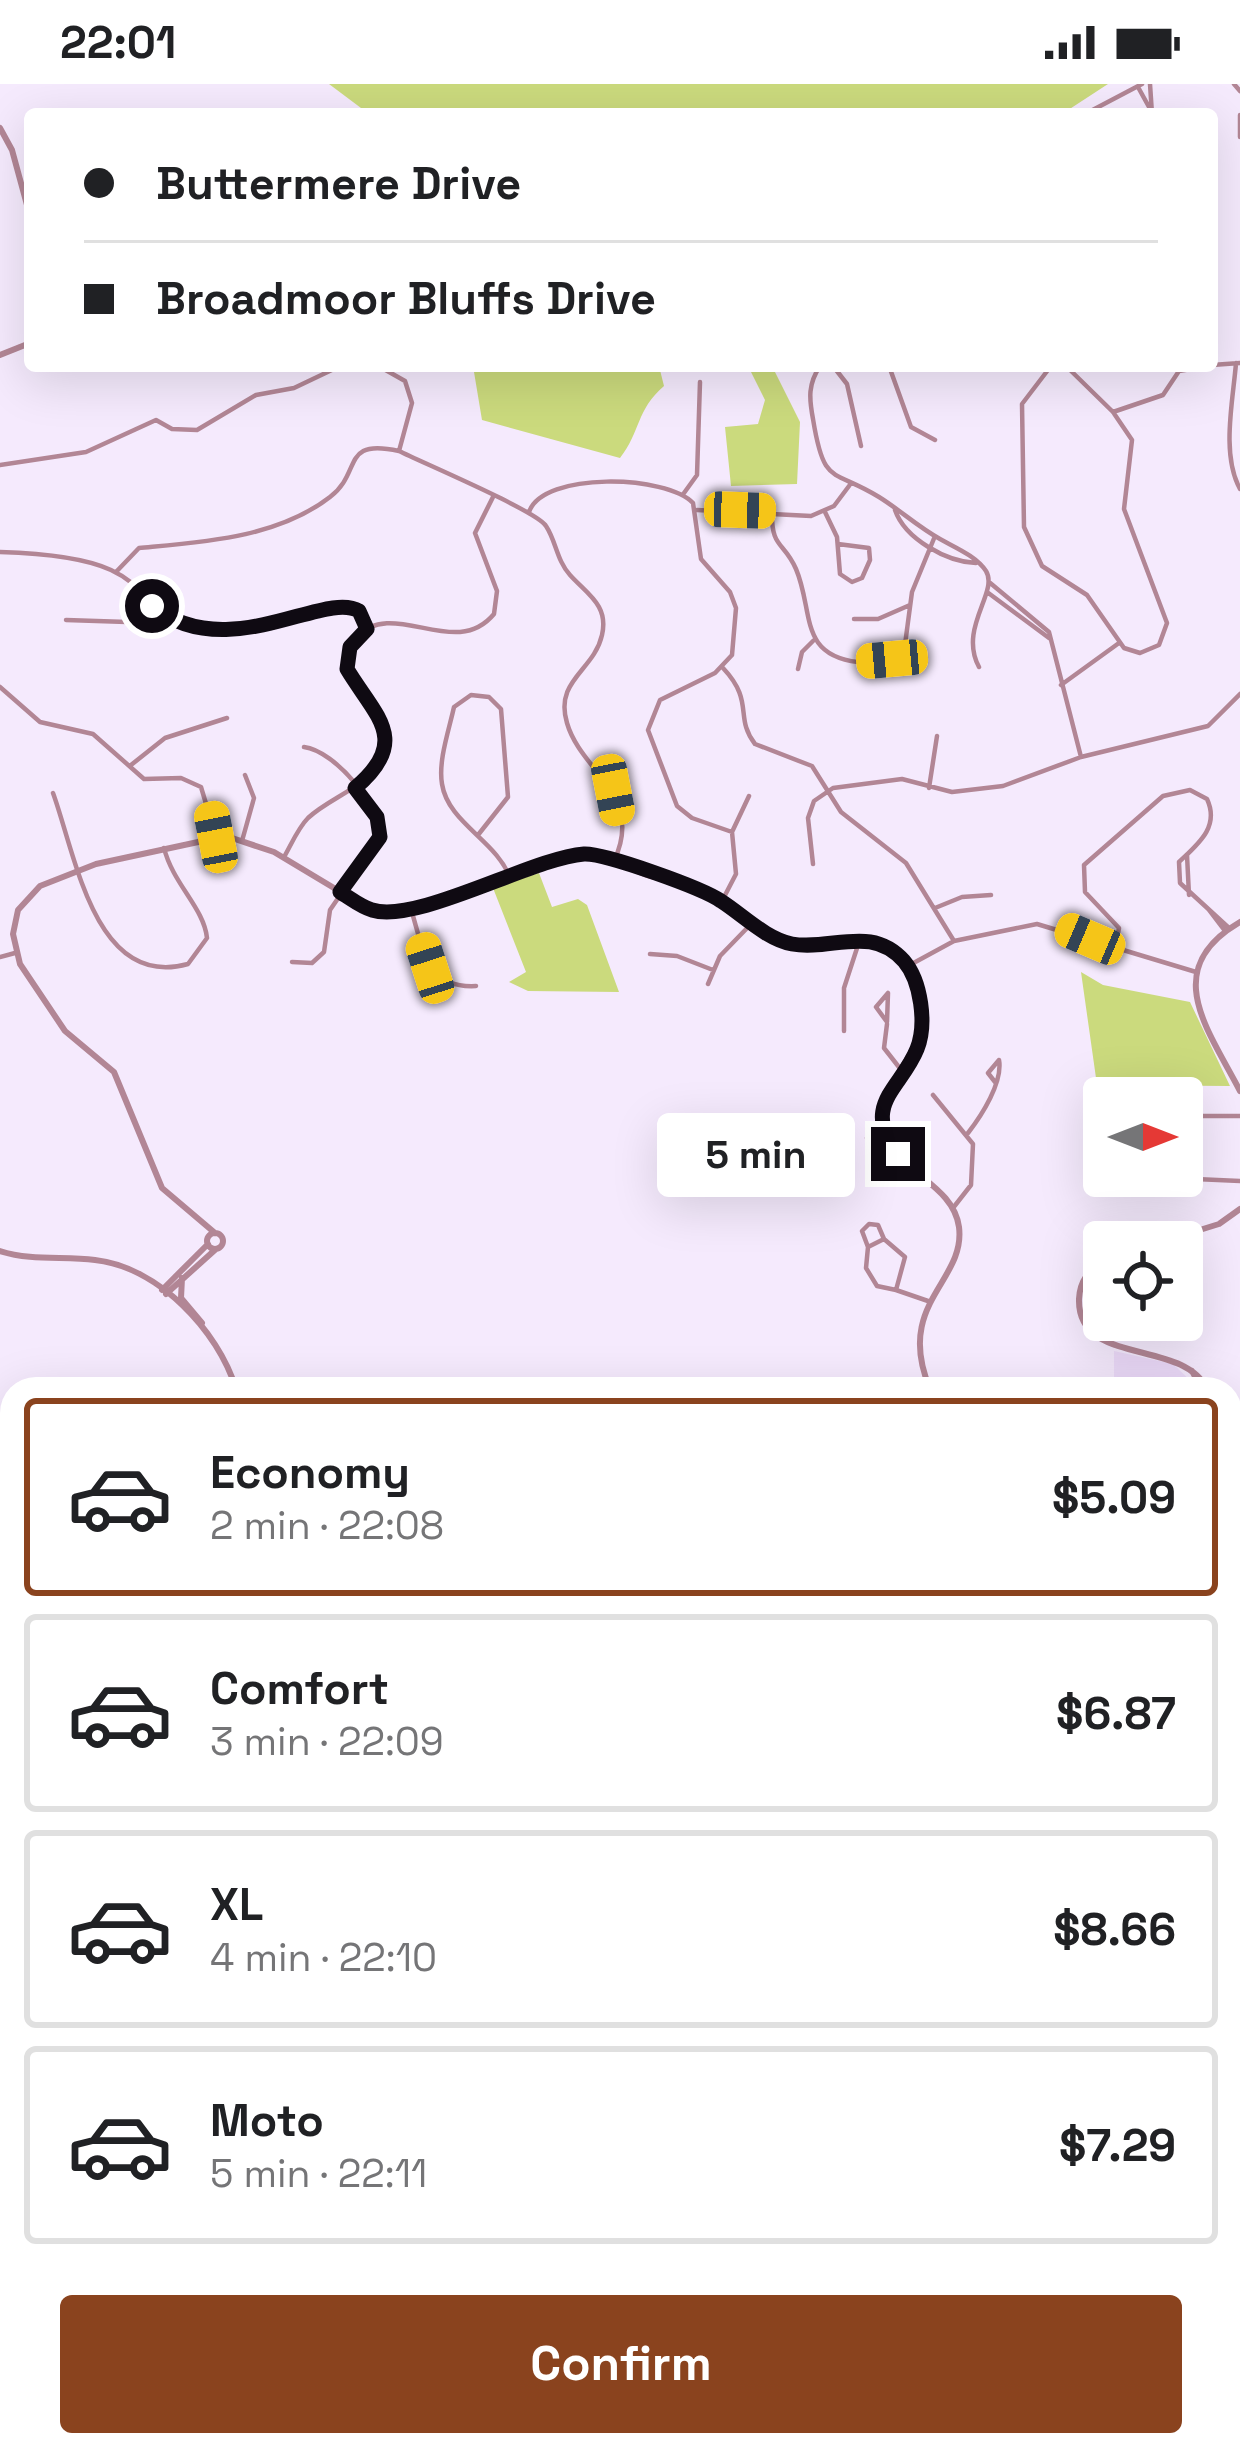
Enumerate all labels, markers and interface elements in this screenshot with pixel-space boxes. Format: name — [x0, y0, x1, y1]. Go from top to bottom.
text: 22:01 — [60, 14, 176, 71]
text: Buttermere Drive — [156, 155, 521, 212]
text: Broadmoor Bluffs Drive — [156, 270, 656, 327]
car — [703, 491, 777, 529]
route start — [125, 579, 179, 633]
car — [855, 638, 929, 680]
car — [588, 751, 638, 829]
car — [191, 798, 241, 876]
car — [1050, 908, 1130, 970]
car — [402, 928, 458, 1008]
north arrow — [1083, 1077, 1203, 1197]
map controls — [1083, 1077, 1203, 1341]
callout: 5 min — [658, 1112, 856, 1196]
route end — [871, 1127, 925, 1181]
text: 5 min — [705, 1130, 807, 1179]
button: locate — [1083, 1221, 1203, 1341]
icon: car — [66, 1443, 174, 1551]
text: Economy — [210, 1444, 410, 1501]
text: $5.09 — [1052, 1469, 1176, 1526]
text: 2 min · 22:08 — [210, 1501, 444, 1550]
icon: car — [66, 1659, 174, 1767]
text: Comfort — [210, 1660, 389, 1717]
text: $6.87 — [1056, 1685, 1176, 1742]
text: 3 min · 22:09 — [210, 1717, 444, 1766]
icon: car — [66, 1875, 174, 1983]
text: XL — [210, 1876, 263, 1933]
text: $8.66 — [1053, 1901, 1176, 1958]
text: 4 min · 22:10 — [210, 1933, 437, 1982]
icon: car — [66, 2091, 174, 2199]
text: Moto — [210, 2092, 324, 2149]
text: $7.29 — [1059, 2117, 1176, 2174]
text: 5 min · 22:11 — [210, 2149, 427, 2198]
button: Confirm — [60, 2295, 1182, 2433]

